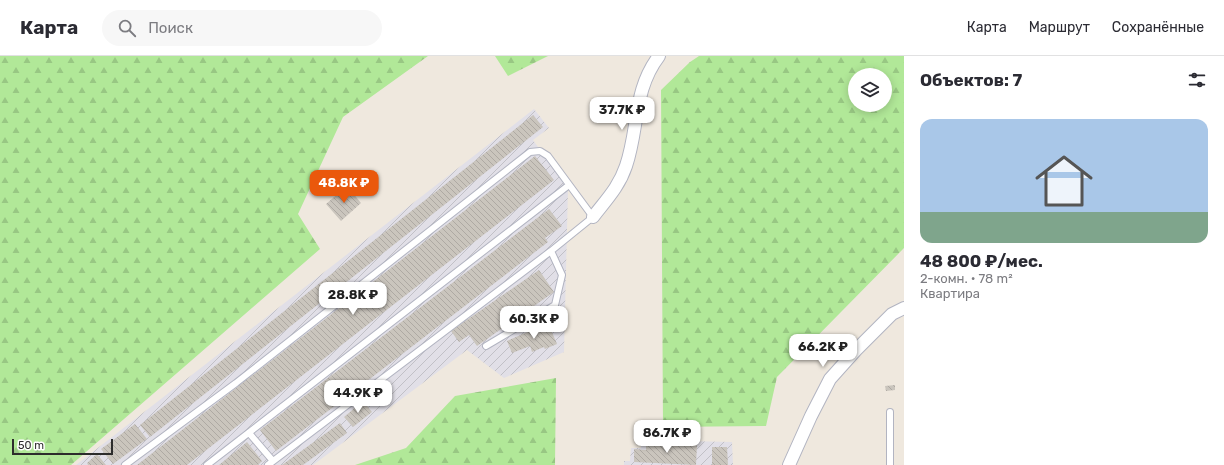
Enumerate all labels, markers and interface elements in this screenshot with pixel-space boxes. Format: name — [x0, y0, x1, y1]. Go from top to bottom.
search box — [102, 10, 382, 46]
text: Карта — [20, 16, 78, 39]
icon: search — [116, 17, 138, 39]
text: Поиск — [148, 19, 193, 37]
text: Карта — [967, 19, 1007, 36]
text: Маршрут — [1029, 19, 1090, 36]
text: Сохранённые — [1112, 19, 1204, 36]
map controls — [848, 68, 892, 112]
button: layers — [848, 68, 892, 112]
icon: filters — [1186, 69, 1208, 91]
text: Объектов: 7 — [920, 70, 1022, 90]
pin: 37.7K ₽ — [585, 97, 659, 131]
text: 37.7K ₽ — [599, 102, 645, 117]
icon: home — [1028, 145, 1100, 217]
pin: 48.8K ₽ — [307, 170, 381, 204]
text: 48.8K ₽ — [319, 175, 369, 190]
text: 48 800 ₽/мес. — [920, 251, 1043, 271]
text: 2-комн. · 78 m² — [920, 271, 1013, 286]
pin: 28.8K ₽ — [316, 282, 390, 316]
text: Квартира — [920, 286, 980, 301]
text: 28.8K ₽ — [328, 287, 378, 302]
pin: 60.3K ₽ — [497, 306, 571, 340]
text: 60.3K ₽ — [509, 311, 559, 326]
pin: 66.2K ₽ — [786, 334, 860, 368]
text: 66.2K ₽ — [798, 339, 848, 354]
pin: 44.9K ₽ — [321, 380, 395, 414]
text: 44.9K ₽ — [333, 385, 383, 400]
pin: 86.7K ₽ — [630, 420, 704, 454]
text: 86.7K ₽ — [643, 425, 691, 440]
scale bar — [12, 437, 113, 456]
text: 50 m — [18, 439, 44, 452]

